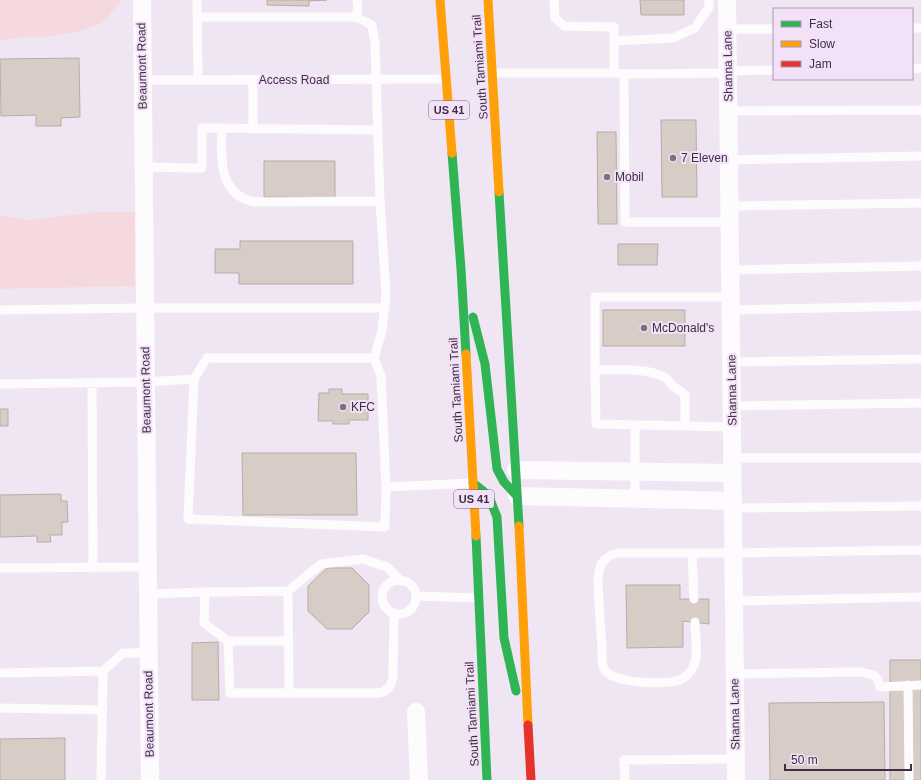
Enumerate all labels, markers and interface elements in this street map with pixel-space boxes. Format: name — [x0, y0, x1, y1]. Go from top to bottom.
legend — [773, 8, 913, 80]
street label: South Tamiami Trail — [469, 14, 491, 120]
text: Fast — [809, 17, 833, 31]
street label: Beaumont Road — [134, 23, 150, 109]
street label: Shanna Lane — [720, 30, 736, 102]
text: Slow — [809, 37, 835, 51]
text: Jam — [809, 57, 832, 71]
street label: Access Road — [259, 73, 329, 87]
road number: US 41 — [429, 101, 469, 119]
place label: 7 Eleven — [681, 151, 728, 165]
marker: 7 Eleven — [668, 153, 678, 163]
place label: Mobil — [615, 170, 644, 184]
marker: Mobil — [602, 172, 612, 182]
place label: McDonald's — [652, 321, 714, 335]
marker: McDonald's — [639, 323, 649, 333]
street label: South Tamiami Trail — [446, 337, 466, 443]
street label: Beaumont Road — [138, 347, 154, 433]
street label: Shanna Lane — [724, 354, 740, 426]
place label: KFC — [351, 400, 375, 414]
marker: KFC — [338, 402, 348, 412]
road number: US 41 — [454, 490, 494, 508]
street label: South Tamiami Trail — [462, 661, 482, 767]
street label: Beaumont Road — [141, 671, 157, 757]
street label: Shanna Lane — [727, 678, 743, 750]
scale bar — [785, 746, 911, 772]
text: 50 m — [791, 753, 818, 767]

